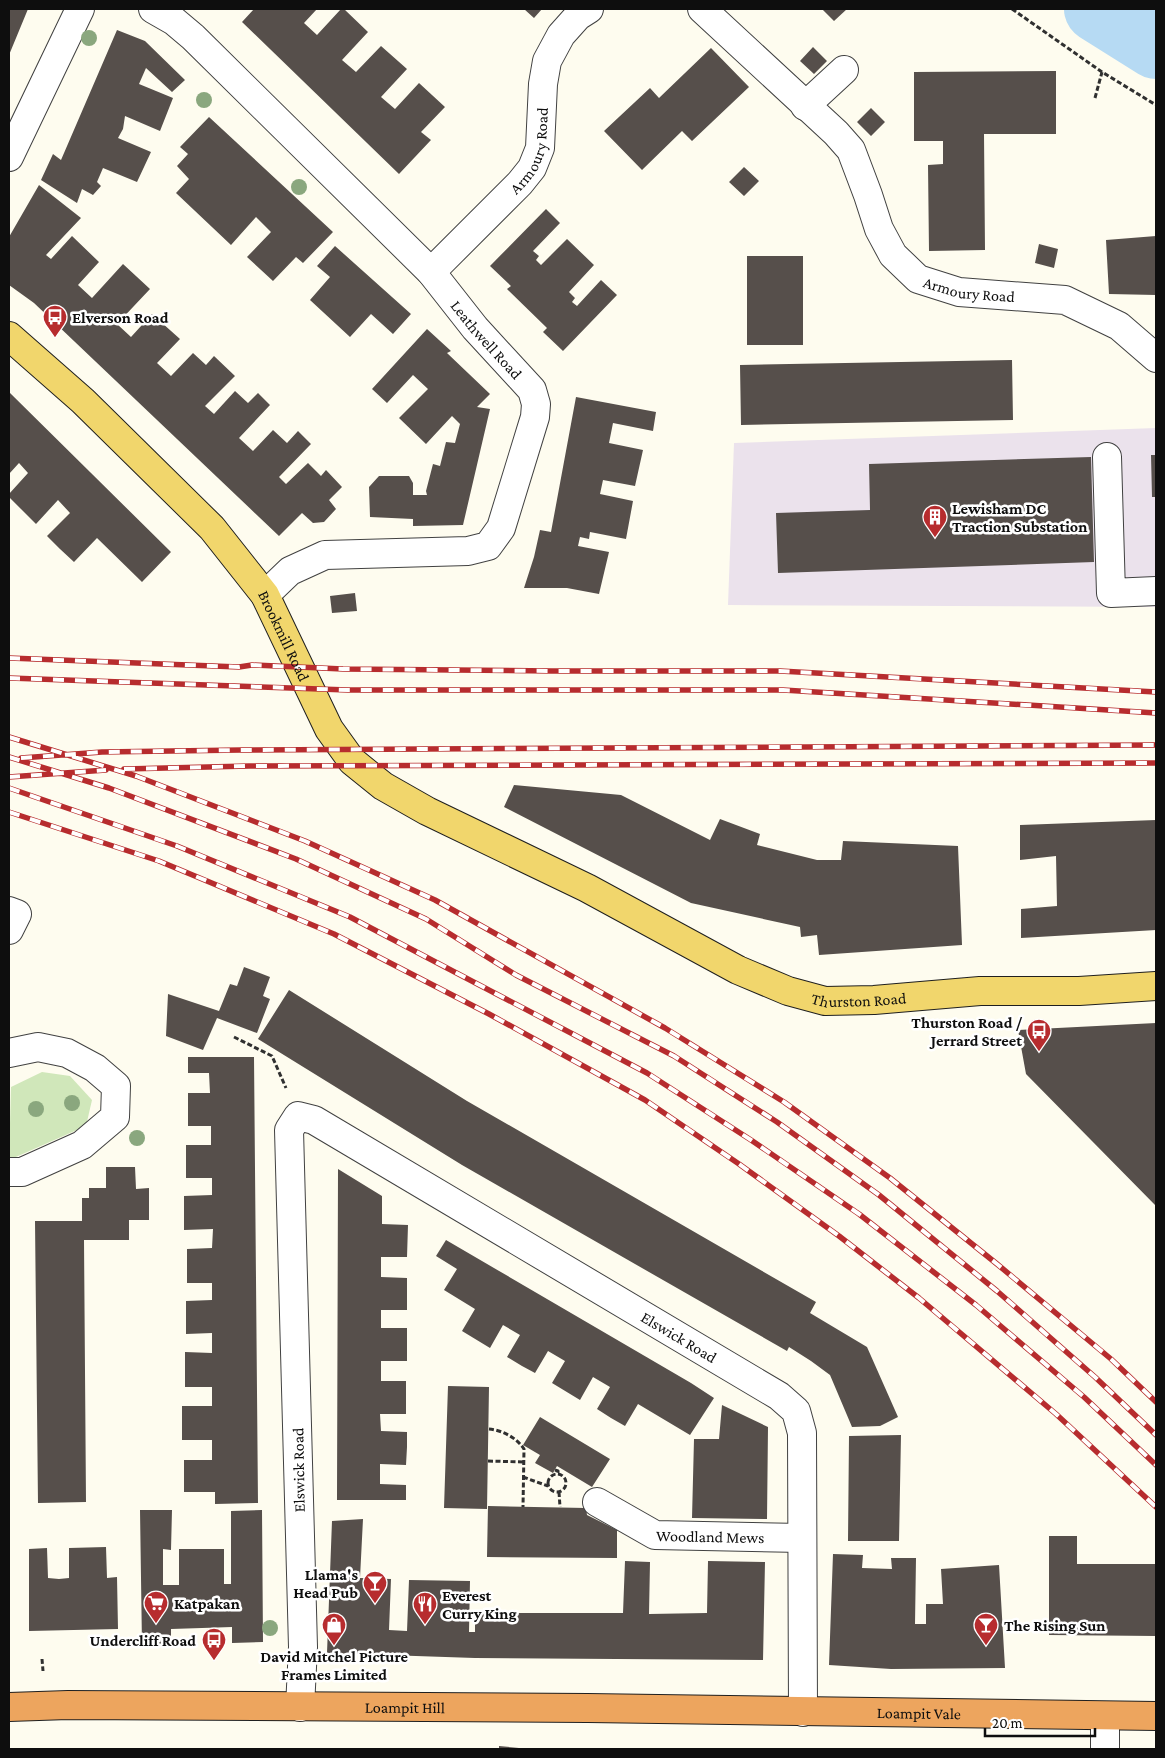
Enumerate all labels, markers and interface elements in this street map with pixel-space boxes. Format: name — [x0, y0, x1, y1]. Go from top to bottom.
street label: Armoury Road — [506, 106, 551, 197]
street label: Armoury Road — [921, 273, 1016, 305]
street label: Leathwell Road — [447, 297, 526, 383]
bus stop icon: Elverson Road — [42, 304, 68, 338]
place label: Elverson Road — [72, 309, 169, 326]
place label: Lewisham DC Traction Substation — [952, 500, 1087, 535]
building icon: Lewisham DC Traction Substation — [922, 504, 948, 538]
street label: Brookmill Road — [255, 588, 313, 684]
street label: Thurston Road — [809, 989, 907, 1011]
place label: Thurston Road / Jerrard Street — [911, 1014, 1022, 1049]
bus stop icon: Thurston Road / Jerrard Street — [1026, 1018, 1052, 1052]
street label: Elswick Road — [638, 1308, 720, 1366]
street label: Elswick Road — [289, 1427, 308, 1512]
street label: Woodland Mews — [656, 1527, 764, 1546]
place label: Llama's Head Pub — [293, 1566, 358, 1601]
bar icon: Llama's Head Pub — [362, 1570, 388, 1604]
place label: Everest Curry King — [442, 1587, 517, 1622]
supermarket icon: Katpakan — [143, 1590, 169, 1624]
restaurant icon: Everest Curry King — [412, 1591, 438, 1625]
place label: Katpakan — [174, 1595, 240, 1612]
shop icon: David Mitchel Picture Frames Limited — [321, 1612, 347, 1646]
bar icon: The Rising Sun — [973, 1612, 999, 1646]
place label: The Rising Sun — [1004, 1617, 1105, 1634]
bus stop icon: Undercliff Road — [201, 1627, 227, 1661]
place label: Undercliff Road — [90, 1632, 196, 1649]
place label: David Mitchel Picture Frames Limited — [260, 1648, 408, 1683]
street label: Loampit Hill — [365, 1699, 445, 1717]
street label: Loampit Vale — [877, 1704, 961, 1723]
scale bar — [985, 1706, 1095, 1738]
text: 20 m — [992, 1715, 1023, 1731]

